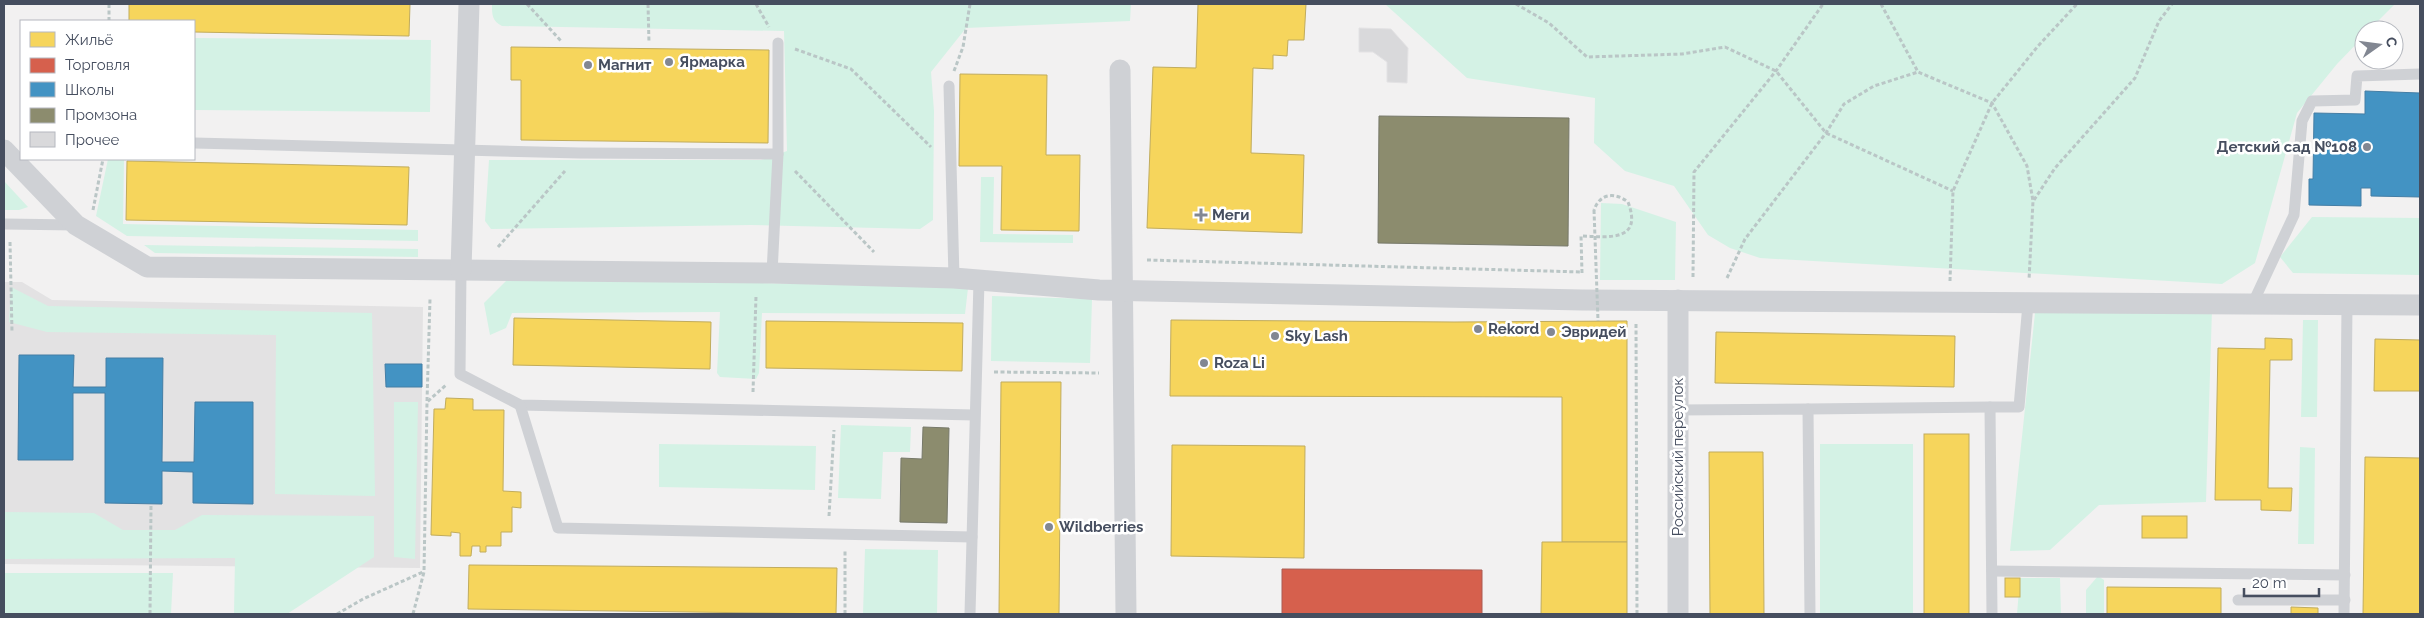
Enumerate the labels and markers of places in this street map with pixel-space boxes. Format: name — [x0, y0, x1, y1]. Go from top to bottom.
place label: Ярмарка — [679, 53, 745, 71]
place label: Магнит — [598, 56, 652, 74]
marker: Ярмарка — [663, 56, 675, 68]
marker: Магнит — [582, 59, 594, 71]
place label: Детский сад №108 — [2217, 138, 2357, 156]
marker: Детский сад №108 — [2361, 141, 2373, 153]
place label: Меги — [1212, 206, 1249, 224]
marker: Меги — [1194, 208, 1208, 222]
place label: Rekord — [1488, 320, 1539, 338]
marker: Rekord — [1472, 323, 1484, 335]
place label: Эвридей — [1561, 323, 1626, 341]
marker: Эвридей — [1545, 326, 1557, 338]
place label: Sky Lash — [1285, 327, 1348, 345]
marker: Sky Lash — [1269, 330, 1281, 342]
place label: Roza Li — [1214, 354, 1265, 372]
marker: Roza Li — [1198, 357, 1210, 369]
place label: Wildberries — [1059, 518, 1143, 536]
marker: Wildberries — [1043, 521, 1055, 533]

